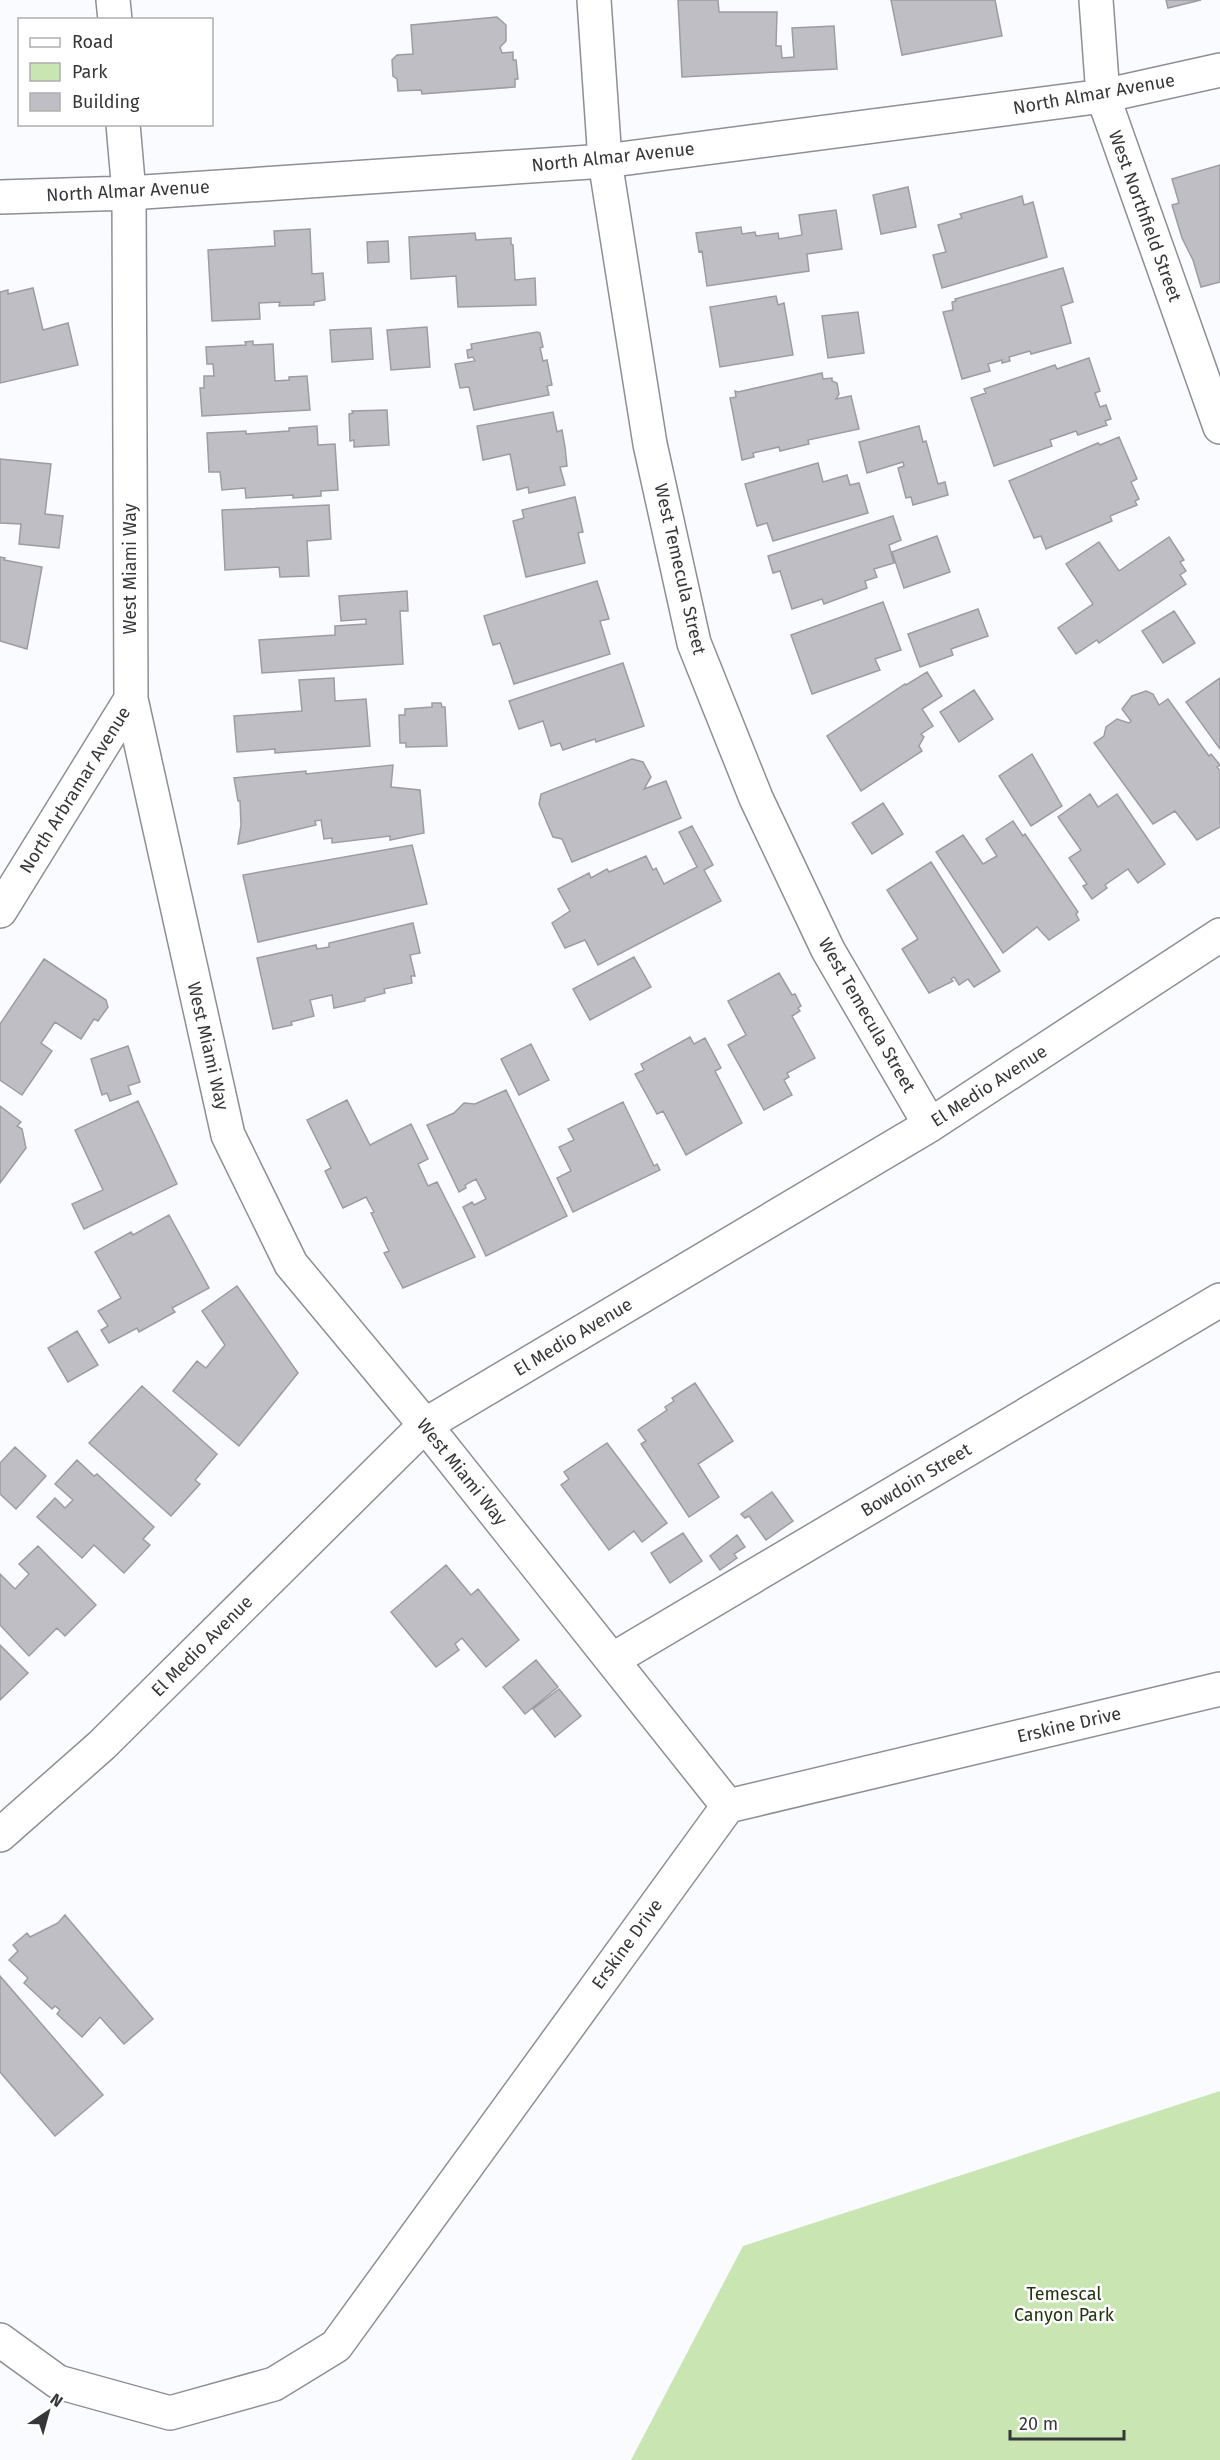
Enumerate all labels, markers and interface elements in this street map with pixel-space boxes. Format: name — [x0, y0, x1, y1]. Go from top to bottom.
legend — [18, 18, 213, 126]
text: Road — [72, 31, 114, 53]
text: Park — [72, 61, 108, 83]
street label: North Almar Avenue — [1011, 69, 1177, 119]
text: Building — [72, 91, 140, 113]
street label: West Northfield Street — [1104, 127, 1186, 305]
street label: North Almar Avenue — [530, 137, 696, 177]
street label: North Almar Avenue — [46, 176, 210, 206]
street label: West Temecula Street — [650, 481, 711, 657]
street label: West Miami Way — [119, 503, 141, 635]
street label: North Arbramar Avenue — [15, 703, 135, 877]
street label: West Temecula Street — [814, 934, 921, 1097]
street label: West Miami Way — [183, 980, 233, 1112]
street label: El Medio Avenue — [927, 1040, 1051, 1132]
street label: El Medio Avenue — [510, 1293, 636, 1381]
street label: West Miami Way — [412, 1414, 512, 1530]
street label: Bowdoin Street — [857, 1438, 976, 1522]
street label: El Medio Avenue — [147, 1591, 257, 1701]
street label: Erskine Drive — [1015, 1702, 1123, 1748]
street label: Erskine Drive — [587, 1895, 667, 1993]
park label: Temescal Canyon Park — [1014, 2283, 1115, 2326]
north arrow — [18, 2382, 78, 2442]
text: N — [47, 2389, 66, 2411]
scale bar — [1010, 2403, 1124, 2441]
text: 20 m — [1019, 2413, 1058, 2435]

